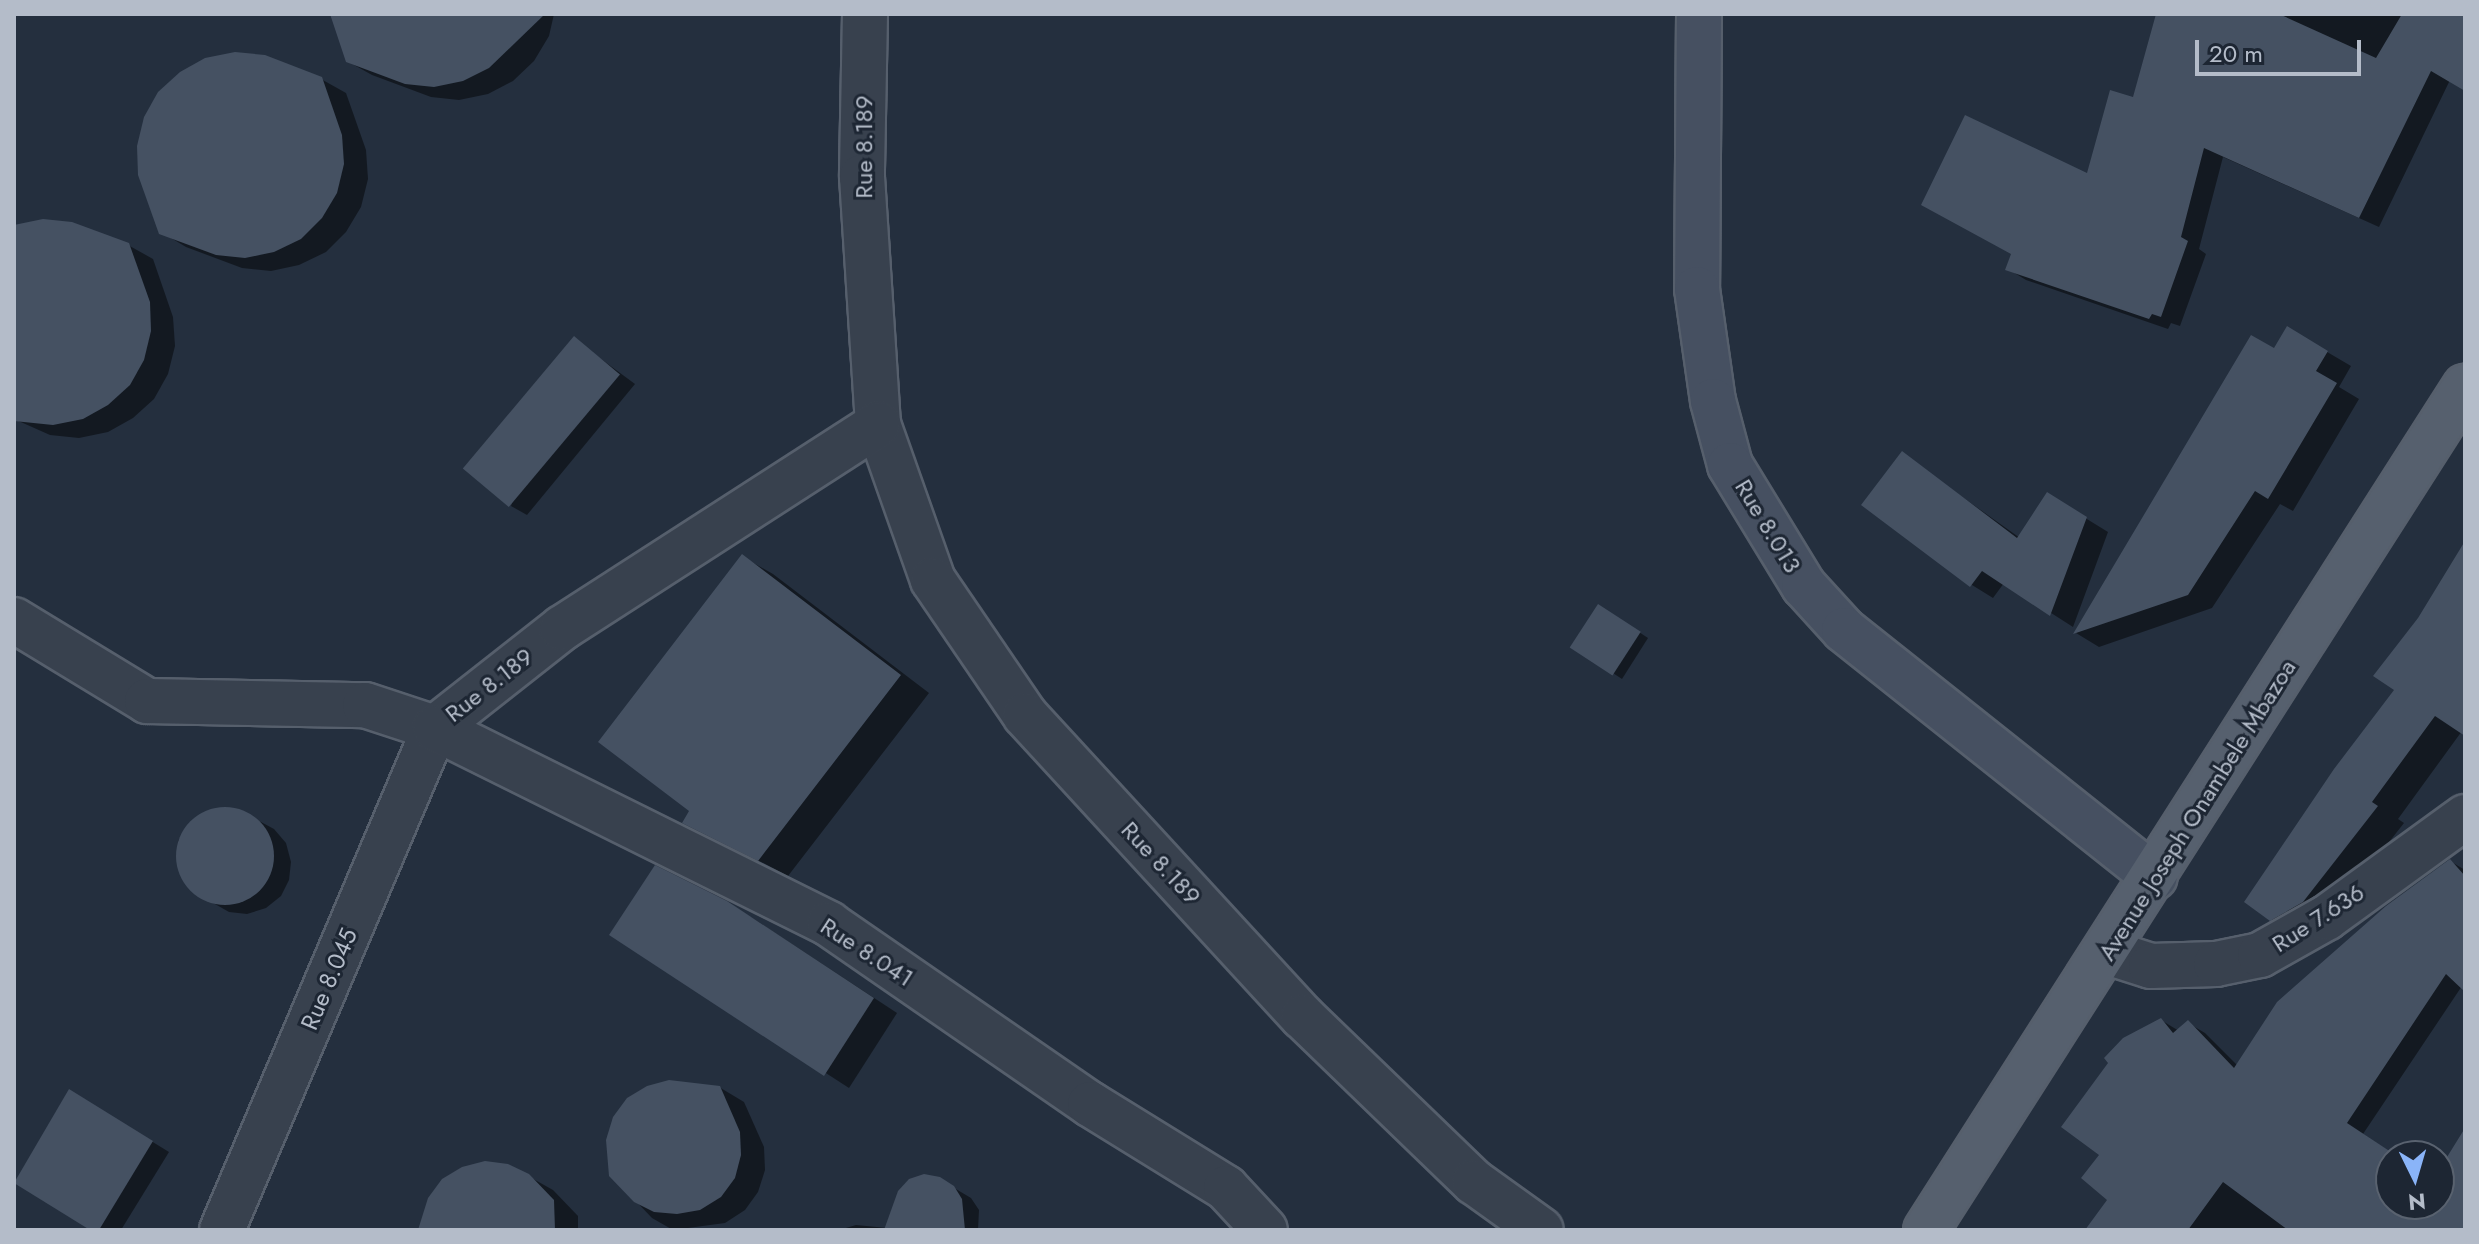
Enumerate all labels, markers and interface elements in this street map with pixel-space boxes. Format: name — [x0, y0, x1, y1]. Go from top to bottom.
scale bar — [2199, 24, 2365, 74]
text: 20 m — [2209, 36, 2263, 71]
street label: Rue 8.189 — [850, 95, 878, 199]
street label: Rue 8.013 — [1729, 474, 1807, 578]
street label: Rue 8.189 — [439, 642, 539, 728]
street label: Avenue Joseph Onambele Mbazoa — [2092, 654, 2302, 966]
street label: Rue 8.189 — [1115, 815, 1207, 911]
street label: Rue 7.636 — [2267, 878, 2369, 958]
street label: Rue 8.041 — [815, 911, 919, 993]
street label: Rue 8.045 — [295, 924, 363, 1034]
north arrow — [2375, 1140, 2455, 1220]
text: N — [2407, 1185, 2427, 1219]

